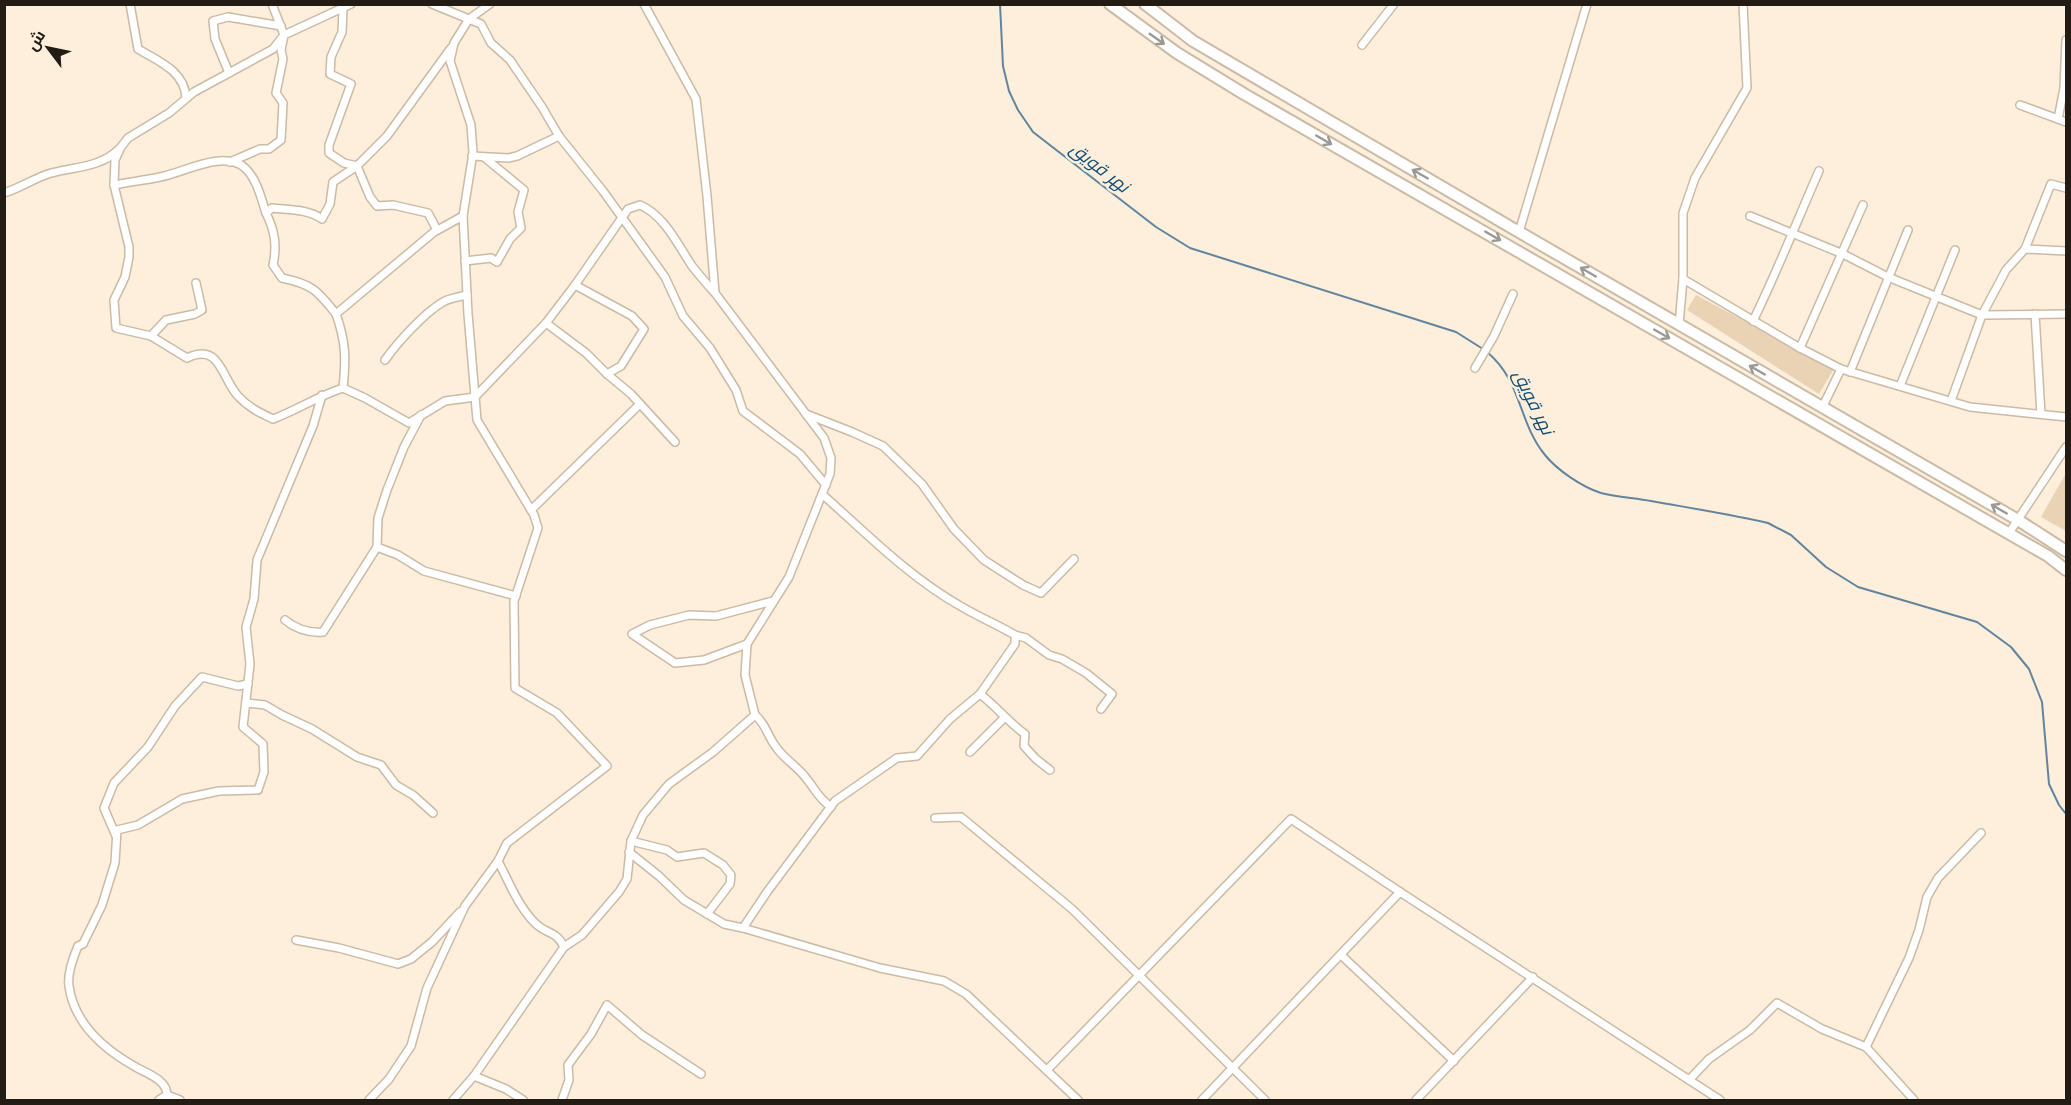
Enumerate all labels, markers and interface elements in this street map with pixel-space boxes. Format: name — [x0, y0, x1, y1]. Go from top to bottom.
north arrow — [18, 18, 78, 78]
text: ش — [21, 26, 49, 54]
one-way arrow — [1148, 33, 1164, 45]
one-way arrow — [1315, 134, 1332, 146]
water label: نهر قويق — [1066, 137, 1136, 199]
one-way arrow — [1412, 168, 1429, 180]
one-way arrow — [1484, 231, 1501, 243]
one-way arrow — [1580, 266, 1597, 278]
one-way arrow — [1653, 328, 1670, 340]
one-way arrow — [1749, 364, 1766, 376]
water label: نهر قويق — [1508, 366, 1560, 440]
one-way arrow — [1991, 503, 2008, 515]

